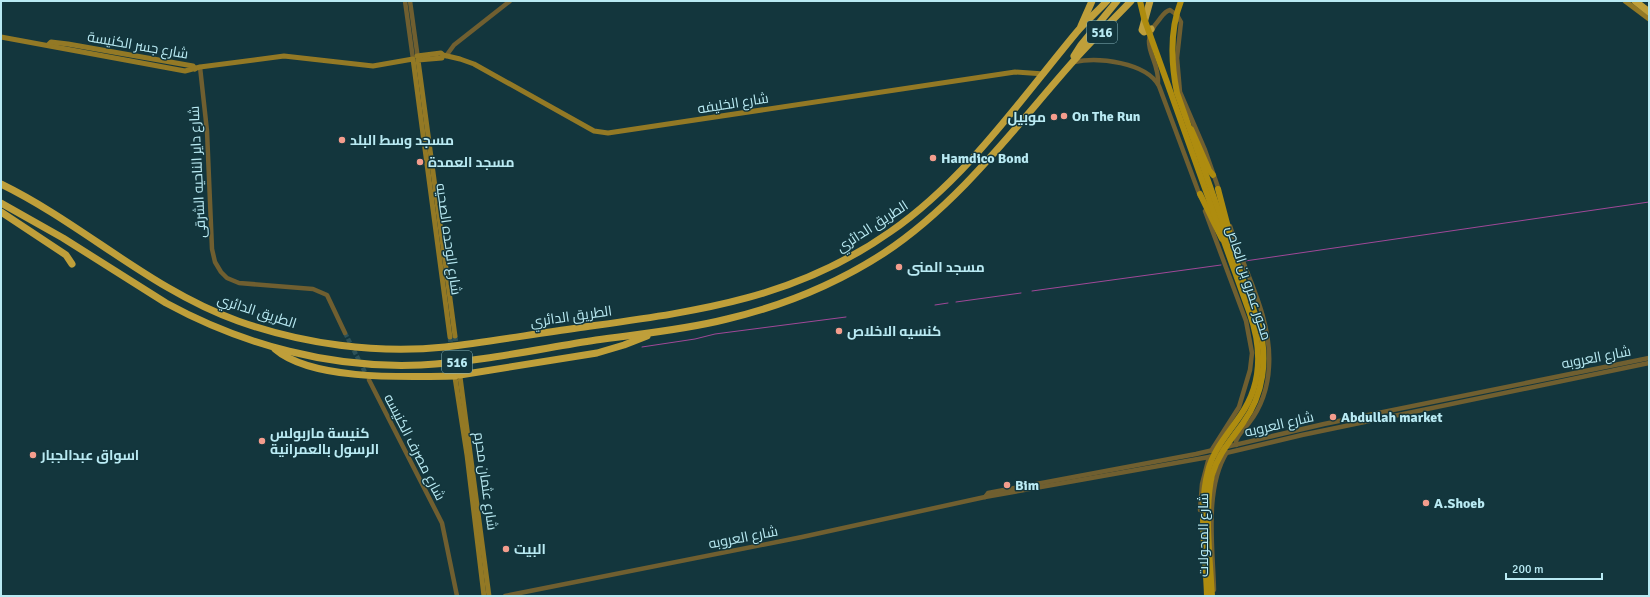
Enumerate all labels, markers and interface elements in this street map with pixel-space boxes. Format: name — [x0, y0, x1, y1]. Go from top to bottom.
road number: 516 — [1087, 21, 1117, 43]
street label: شارع جسر الكنيسة — [86, 28, 190, 63]
street label: شارع الخليفه — [696, 89, 770, 117]
street label: شارع داير الناحيه الشرقى — [186, 105, 209, 239]
place label: On The Run — [1072, 108, 1141, 125]
place label: موبيل — [1008, 109, 1046, 126]
marker: On The Run — [1059, 111, 1069, 121]
marker: موبيل — [1049, 112, 1059, 122]
place label: مسجد وسط البلد — [350, 132, 454, 149]
marker: مسجد وسط البلد — [337, 135, 347, 145]
place label: Hamdico Bond — [941, 150, 1029, 167]
marker: Hamdico Bond — [928, 153, 938, 163]
place label: مسجد العمدة — [428, 154, 514, 171]
marker: مسجد العمدة — [415, 157, 425, 167]
street label: شارع الوحده الصحيه — [432, 182, 465, 296]
street label: الطريق الدائري — [833, 197, 913, 258]
street label: محور عمرو بن العاص — [1222, 224, 1275, 342]
place label: مسجد المنى — [907, 259, 985, 276]
marker: مسجد المنى — [894, 262, 904, 272]
street label: الطريق الدائري — [214, 291, 299, 335]
street label: الطريق الدائري — [529, 302, 613, 334]
place label: كنسيه الاخلاص — [847, 323, 941, 340]
marker: كنسيه الاخلاص — [834, 326, 844, 336]
street label: شارع العروبه — [1560, 342, 1632, 373]
road number: 516 — [442, 351, 472, 373]
street label: شارع مصرف الكنيسه — [380, 391, 449, 503]
street label: شارع العروبه — [1243, 408, 1315, 441]
place label: Abdullah market — [1341, 409, 1443, 426]
marker: Abdullah market — [1328, 412, 1338, 422]
place label: كنيسة ماربولس الرسول بالعمرانية — [270, 425, 379, 458]
street label: شارع عثمان محرم — [469, 431, 501, 531]
marker: كنيسة ماربولس الرسول بالعمرانية — [257, 436, 267, 446]
place label: اسواق عبدالجبار — [40, 447, 139, 464]
marker: اسواق عبدالجبار — [28, 450, 38, 460]
place label: Bim — [1015, 477, 1039, 494]
marker: Bim — [1002, 480, 1012, 490]
street label: شارع المحولات — [1195, 493, 1212, 577]
place label: A.Shoeb — [1434, 495, 1485, 512]
marker: A.Shoeb — [1421, 498, 1431, 508]
street label: شارع العروبه — [707, 522, 779, 553]
place label: البيت — [514, 541, 546, 558]
marker: البيت — [501, 544, 511, 554]
scale bar — [1506, 555, 1602, 581]
text: 200 m — [1512, 562, 1544, 577]

